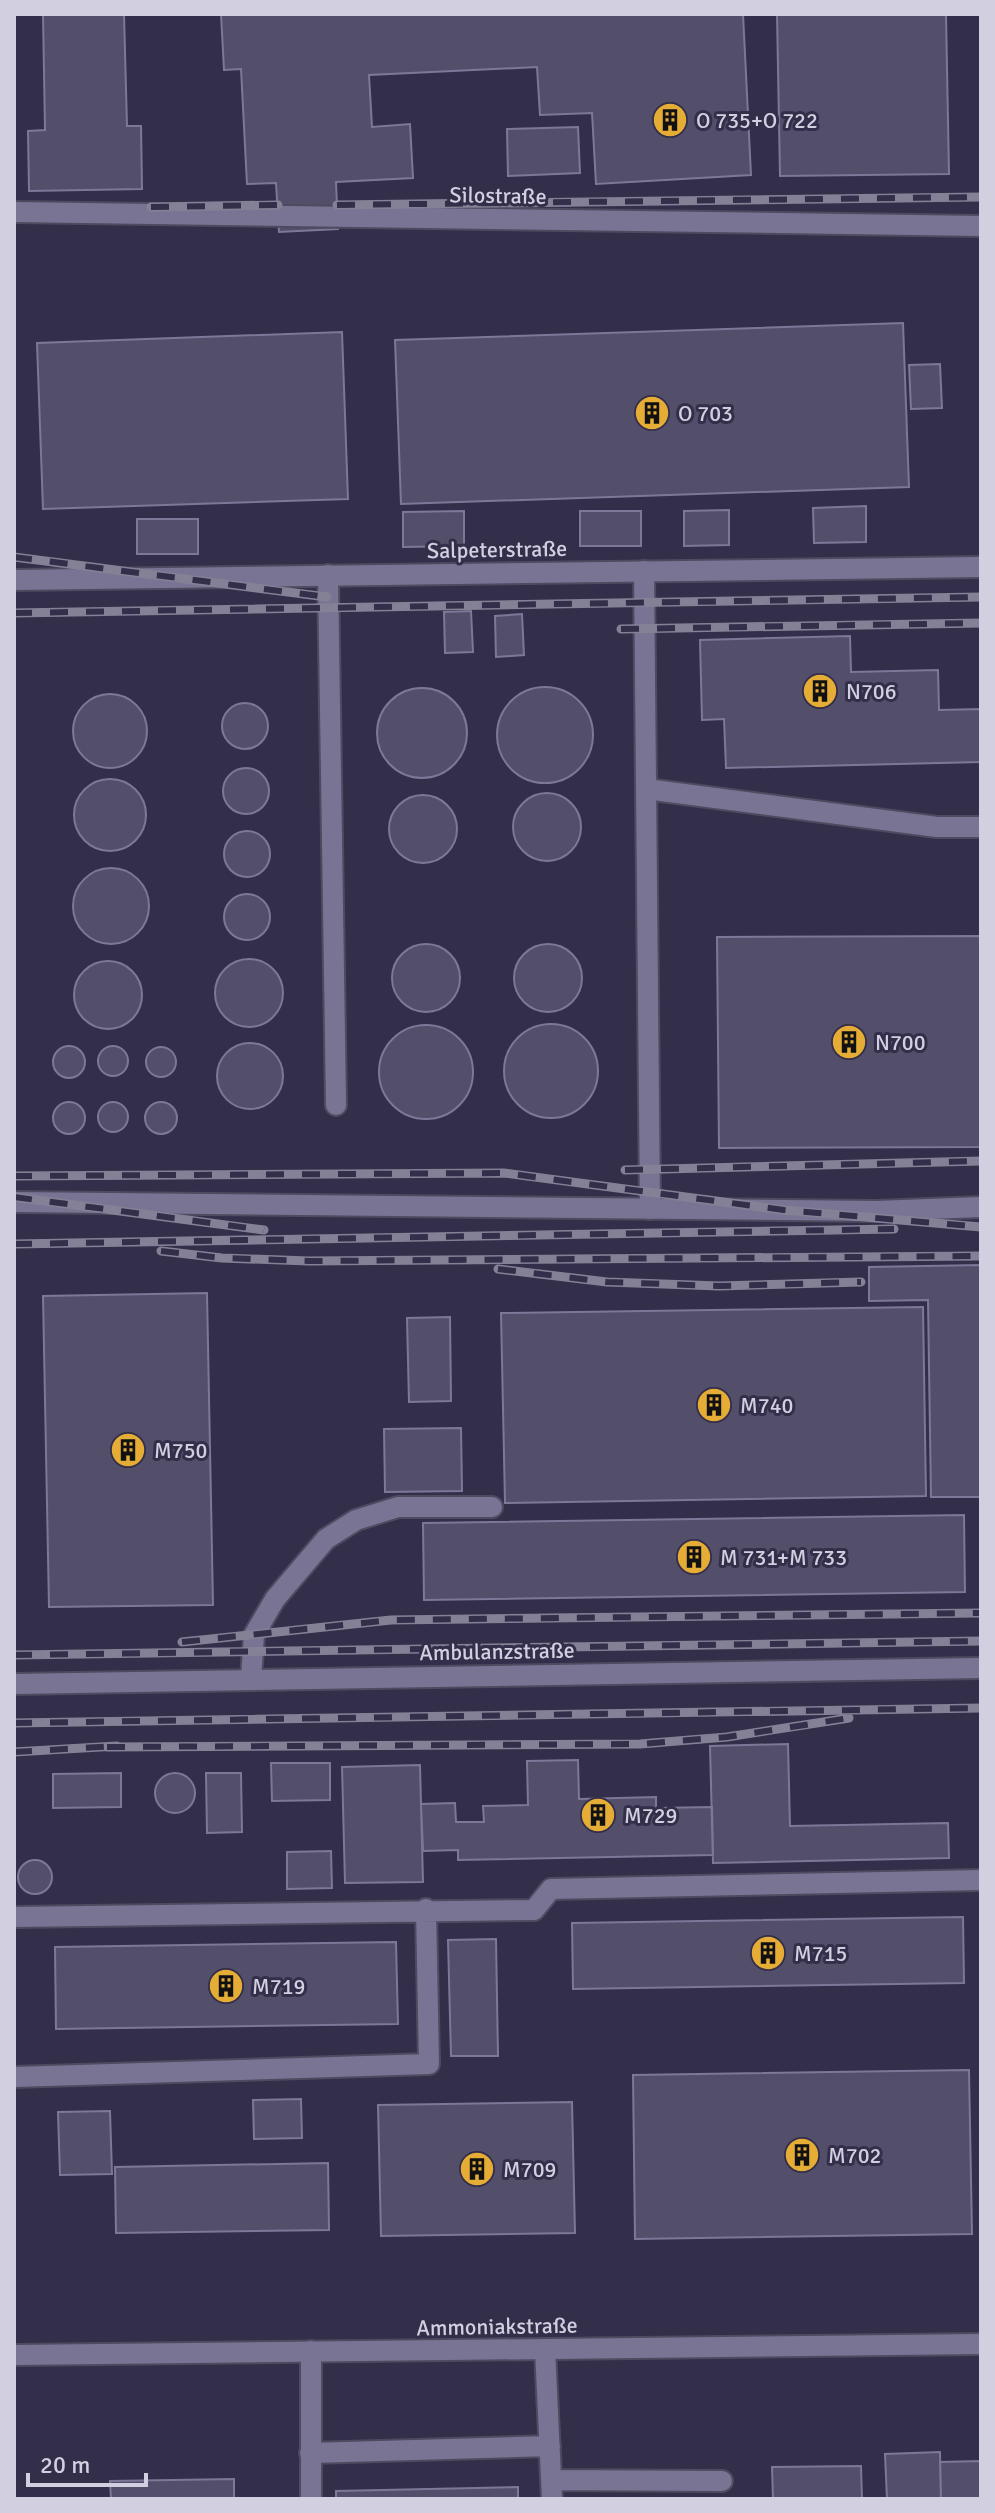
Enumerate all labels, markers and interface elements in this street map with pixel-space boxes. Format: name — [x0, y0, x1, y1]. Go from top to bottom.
building icon: O 735+O 722 — [651, 101, 689, 139]
place label: O 735+O 722 — [696, 107, 818, 134]
street label: Silostraße — [449, 181, 547, 210]
building icon: O 703 — [633, 394, 671, 432]
place label: O 703 — [678, 400, 733, 427]
street label: Salpeterstraße — [427, 535, 567, 564]
building icon: N706 — [801, 672, 839, 710]
place label: N706 — [846, 678, 897, 705]
building icon: N700 — [830, 1023, 868, 1061]
place label: N700 — [875, 1029, 926, 1056]
building icon: M740 — [695, 1386, 733, 1424]
place label: M740 — [740, 1392, 793, 1419]
building icon: M750 — [109, 1431, 147, 1469]
place label: M750 — [154, 1437, 207, 1464]
building icon: M 731+M 733 — [675, 1538, 713, 1576]
place label: M 731+M 733 — [720, 1544, 847, 1571]
street label: Ambulanzstraße — [419, 1637, 575, 1666]
building icon: M729 — [579, 1796, 617, 1834]
place label: M729 — [624, 1802, 677, 1829]
building icon: M715 — [749, 1934, 787, 1972]
place label: M715 — [794, 1940, 847, 1967]
building icon: M719 — [207, 1967, 245, 2005]
place label: M719 — [252, 1973, 305, 2000]
building icon: M702 — [783, 2136, 821, 2174]
place label: M702 — [828, 2142, 881, 2169]
building icon: M709 — [458, 2150, 496, 2188]
place label: M709 — [503, 2156, 556, 2183]
street label: Ammoniakstraße — [416, 2312, 578, 2341]
scale bar — [28, 2437, 146, 2487]
text: 20 m — [40, 2450, 90, 2480]

